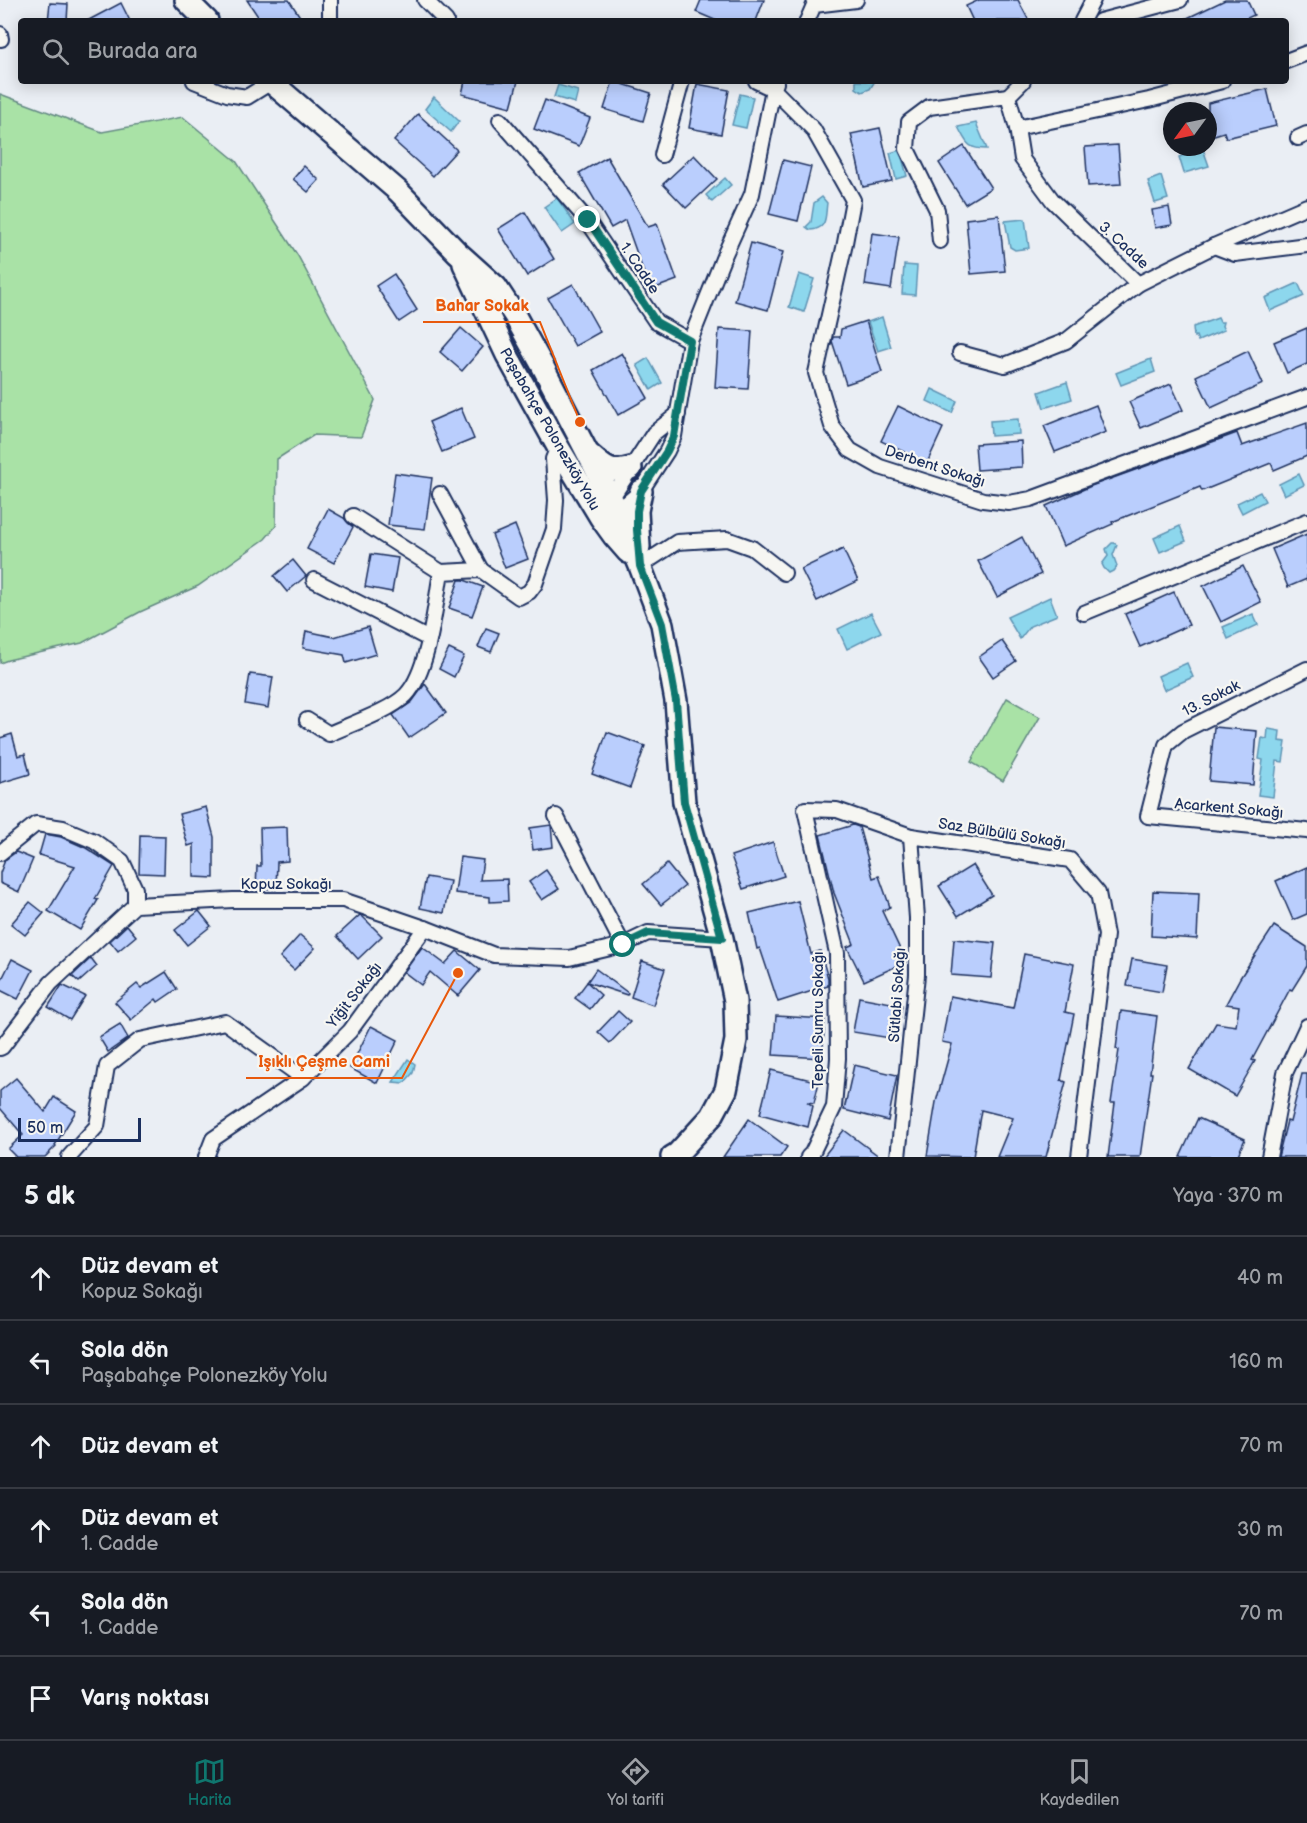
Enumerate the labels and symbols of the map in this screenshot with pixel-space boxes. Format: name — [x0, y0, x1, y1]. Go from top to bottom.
north arrow — [1163, 102, 1217, 156]
route end — [574, 206, 600, 232]
street label: 3. Cadde — [1095, 217, 1153, 273]
street label: 1. Cadde — [615, 239, 664, 298]
callout: Bahar Sokak — [423, 288, 540, 322]
text: Bahar Sokak — [435, 297, 529, 316]
street label: Paşabahçe Polonezköy Yolu — [495, 344, 604, 514]
street label: Derbent Sokağı — [882, 441, 988, 492]
street label: 13. Sokak — [1179, 676, 1244, 721]
street label: Acarkent Sokağı — [1174, 794, 1284, 823]
street label: Saz Bülbülü Sokağı — [937, 814, 1067, 853]
street label: Kopuz Sokağı — [240, 875, 332, 894]
route start — [609, 931, 635, 957]
street label: Sütlabi Sokağı — [885, 947, 910, 1043]
street label: Tepeli Sumru Sokağı — [809, 951, 828, 1089]
street label: Yiğit Sokağı — [322, 959, 386, 1033]
callout: Işıklı Çeşme Cami — [246, 1044, 402, 1078]
text: Işıklı Çeşme Cami — [258, 1053, 390, 1072]
scale bar — [18, 1115, 141, 1142]

